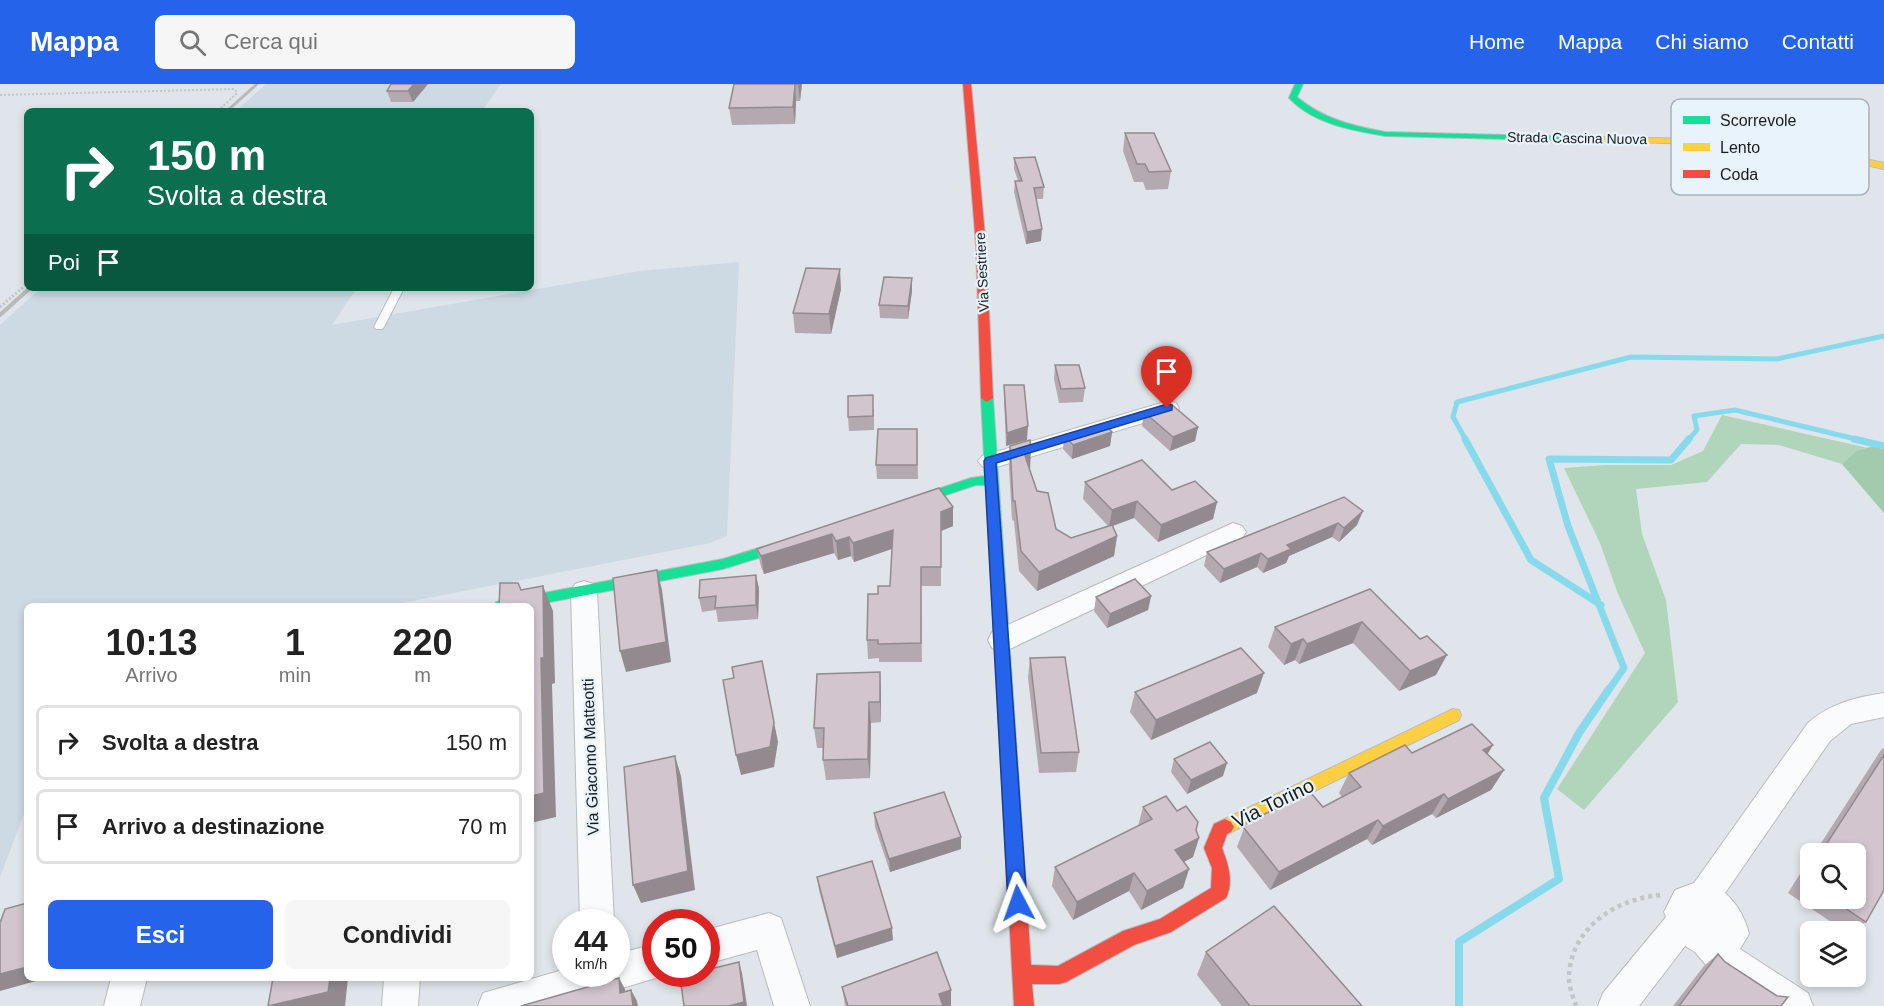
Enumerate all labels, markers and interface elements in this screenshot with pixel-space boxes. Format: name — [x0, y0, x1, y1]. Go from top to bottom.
search box — [155, 15, 575, 69]
text: Mappa — [30, 26, 119, 57]
icon: search — [176, 26, 209, 59]
text: Cerca qui — [224, 29, 318, 54]
text: Home — [1469, 30, 1525, 53]
text: Mappa — [1558, 30, 1622, 53]
text: Chi siamo — [1655, 30, 1749, 53]
text: Contatti — [1782, 30, 1854, 53]
legend — [1671, 99, 1869, 195]
text: Scorrevole — [1720, 112, 1797, 129]
street label: Strada Cascina Nuova — [1507, 129, 1647, 147]
icon: right — [48, 132, 126, 210]
text: 150 m — [147, 132, 266, 179]
text: Lento — [1720, 139, 1760, 156]
text: Coda — [1720, 166, 1758, 183]
text: Svolta a destra — [147, 181, 327, 211]
street label: Via Sestriere — [972, 231, 992, 312]
icon: arrive — [92, 246, 125, 279]
text: Poi — [48, 250, 80, 275]
pin — [1141, 346, 1192, 408]
icon: arrive — [1150, 355, 1183, 388]
text: 10:13 — [105, 622, 197, 663]
text: 1 — [285, 622, 305, 663]
text: 220 — [392, 622, 453, 663]
text: Arrivo — [125, 664, 178, 686]
text: min — [279, 664, 311, 686]
text: m — [414, 664, 431, 686]
street label: Via Giacomo Matteotti — [579, 678, 602, 836]
icon: right — [51, 726, 84, 759]
text: Svolta a destra — [102, 730, 259, 755]
text: 150 m — [446, 730, 507, 755]
street label: Via Torino — [1229, 774, 1317, 832]
icon: arrive — [51, 810, 84, 843]
text: Arrivo a destinazione — [102, 814, 325, 839]
text: 70 m — [458, 814, 507, 839]
map controls — [1800, 843, 1866, 987]
button: search — [1800, 843, 1866, 909]
position arrow — [986, 871, 1050, 935]
button: Esci — [48, 900, 273, 969]
button: Condividi — [285, 900, 510, 969]
speed limit sign: 50 — [642, 909, 720, 987]
button: layers — [1800, 921, 1866, 987]
text: 44 — [574, 924, 608, 957]
text: km/h — [575, 955, 607, 972]

